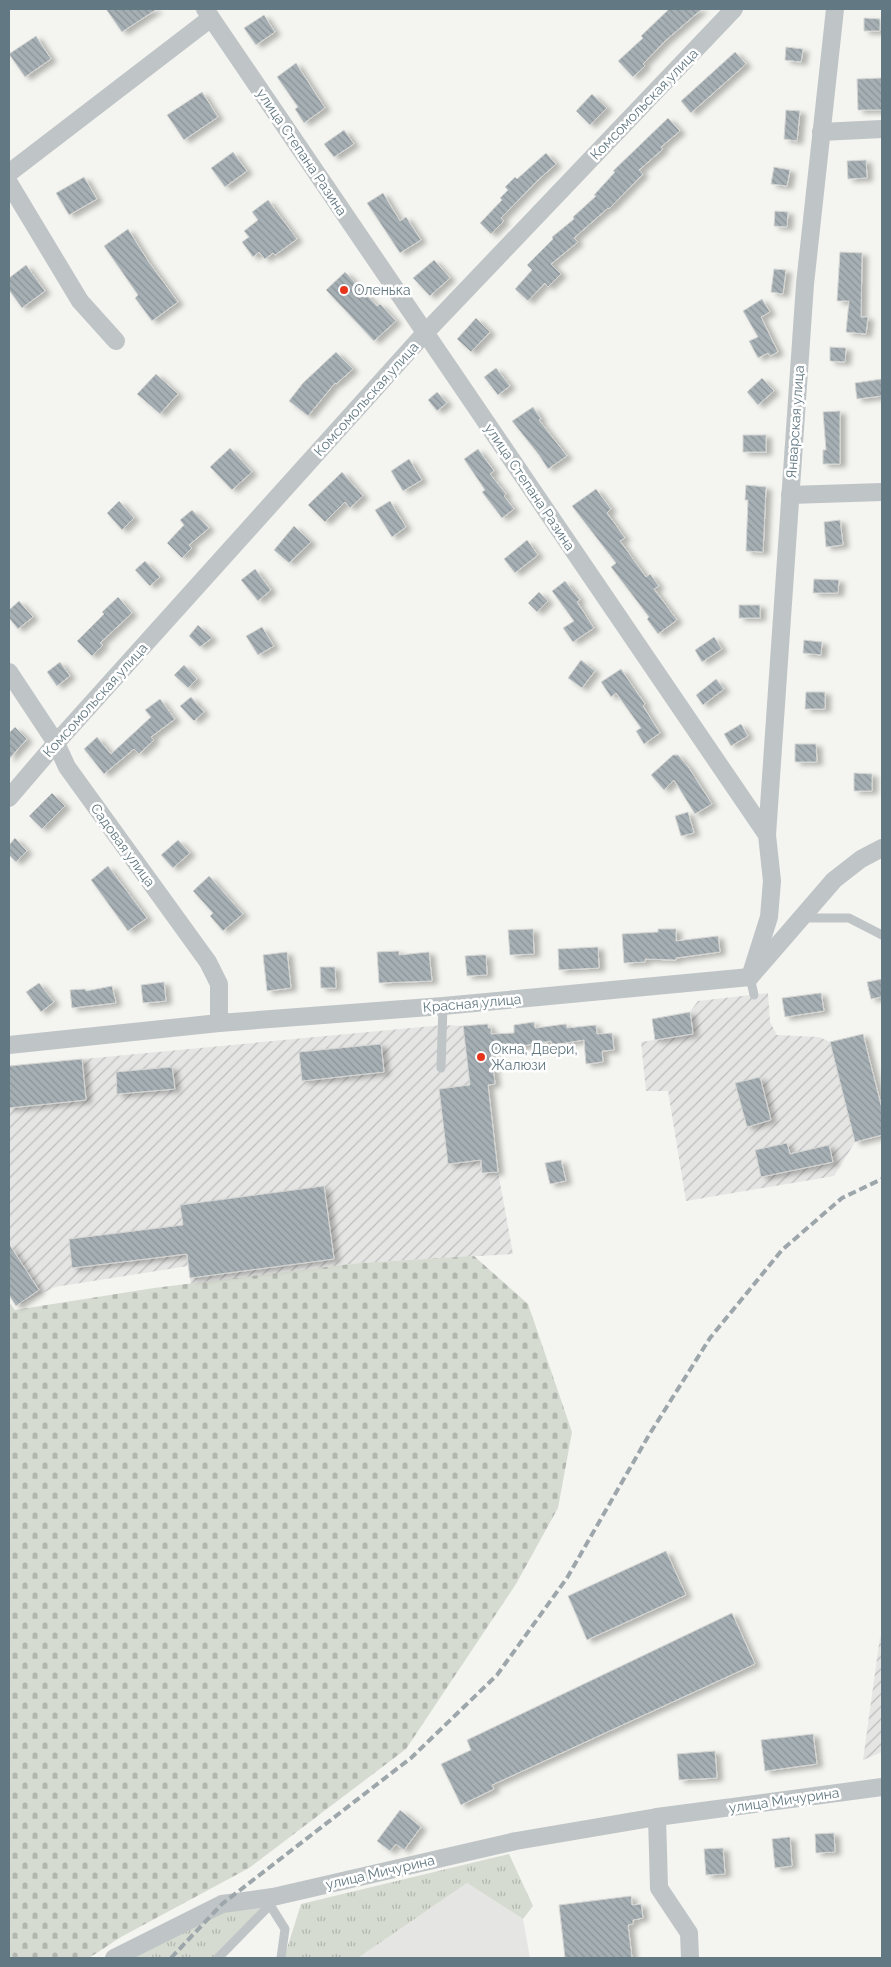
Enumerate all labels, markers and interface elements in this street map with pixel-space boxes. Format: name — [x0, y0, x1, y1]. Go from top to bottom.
street label: Комсомольская улица — [587, 45, 701, 163]
street label: улица Степана Разина — [254, 86, 350, 218]
place label: Оленька — [354, 282, 411, 298]
marker: Оленька — [338, 284, 350, 296]
street label: Комсомольская улица — [311, 339, 421, 459]
street label: Январская улица — [783, 365, 807, 479]
street label: улица Степана Разина — [482, 421, 578, 553]
street label: Комсомольская улица — [40, 640, 150, 760]
street label: Садовая улица — [87, 800, 159, 890]
street label: Красная улица — [422, 991, 522, 1015]
place label: Окна, Двери, Жалюзи — [491, 1041, 578, 1073]
marker: Окна, Двери, Жалюзи — [475, 1051, 487, 1063]
street label: улица Мичурина — [728, 1784, 840, 1816]
street label: улица Мичурина — [324, 1852, 436, 1892]

